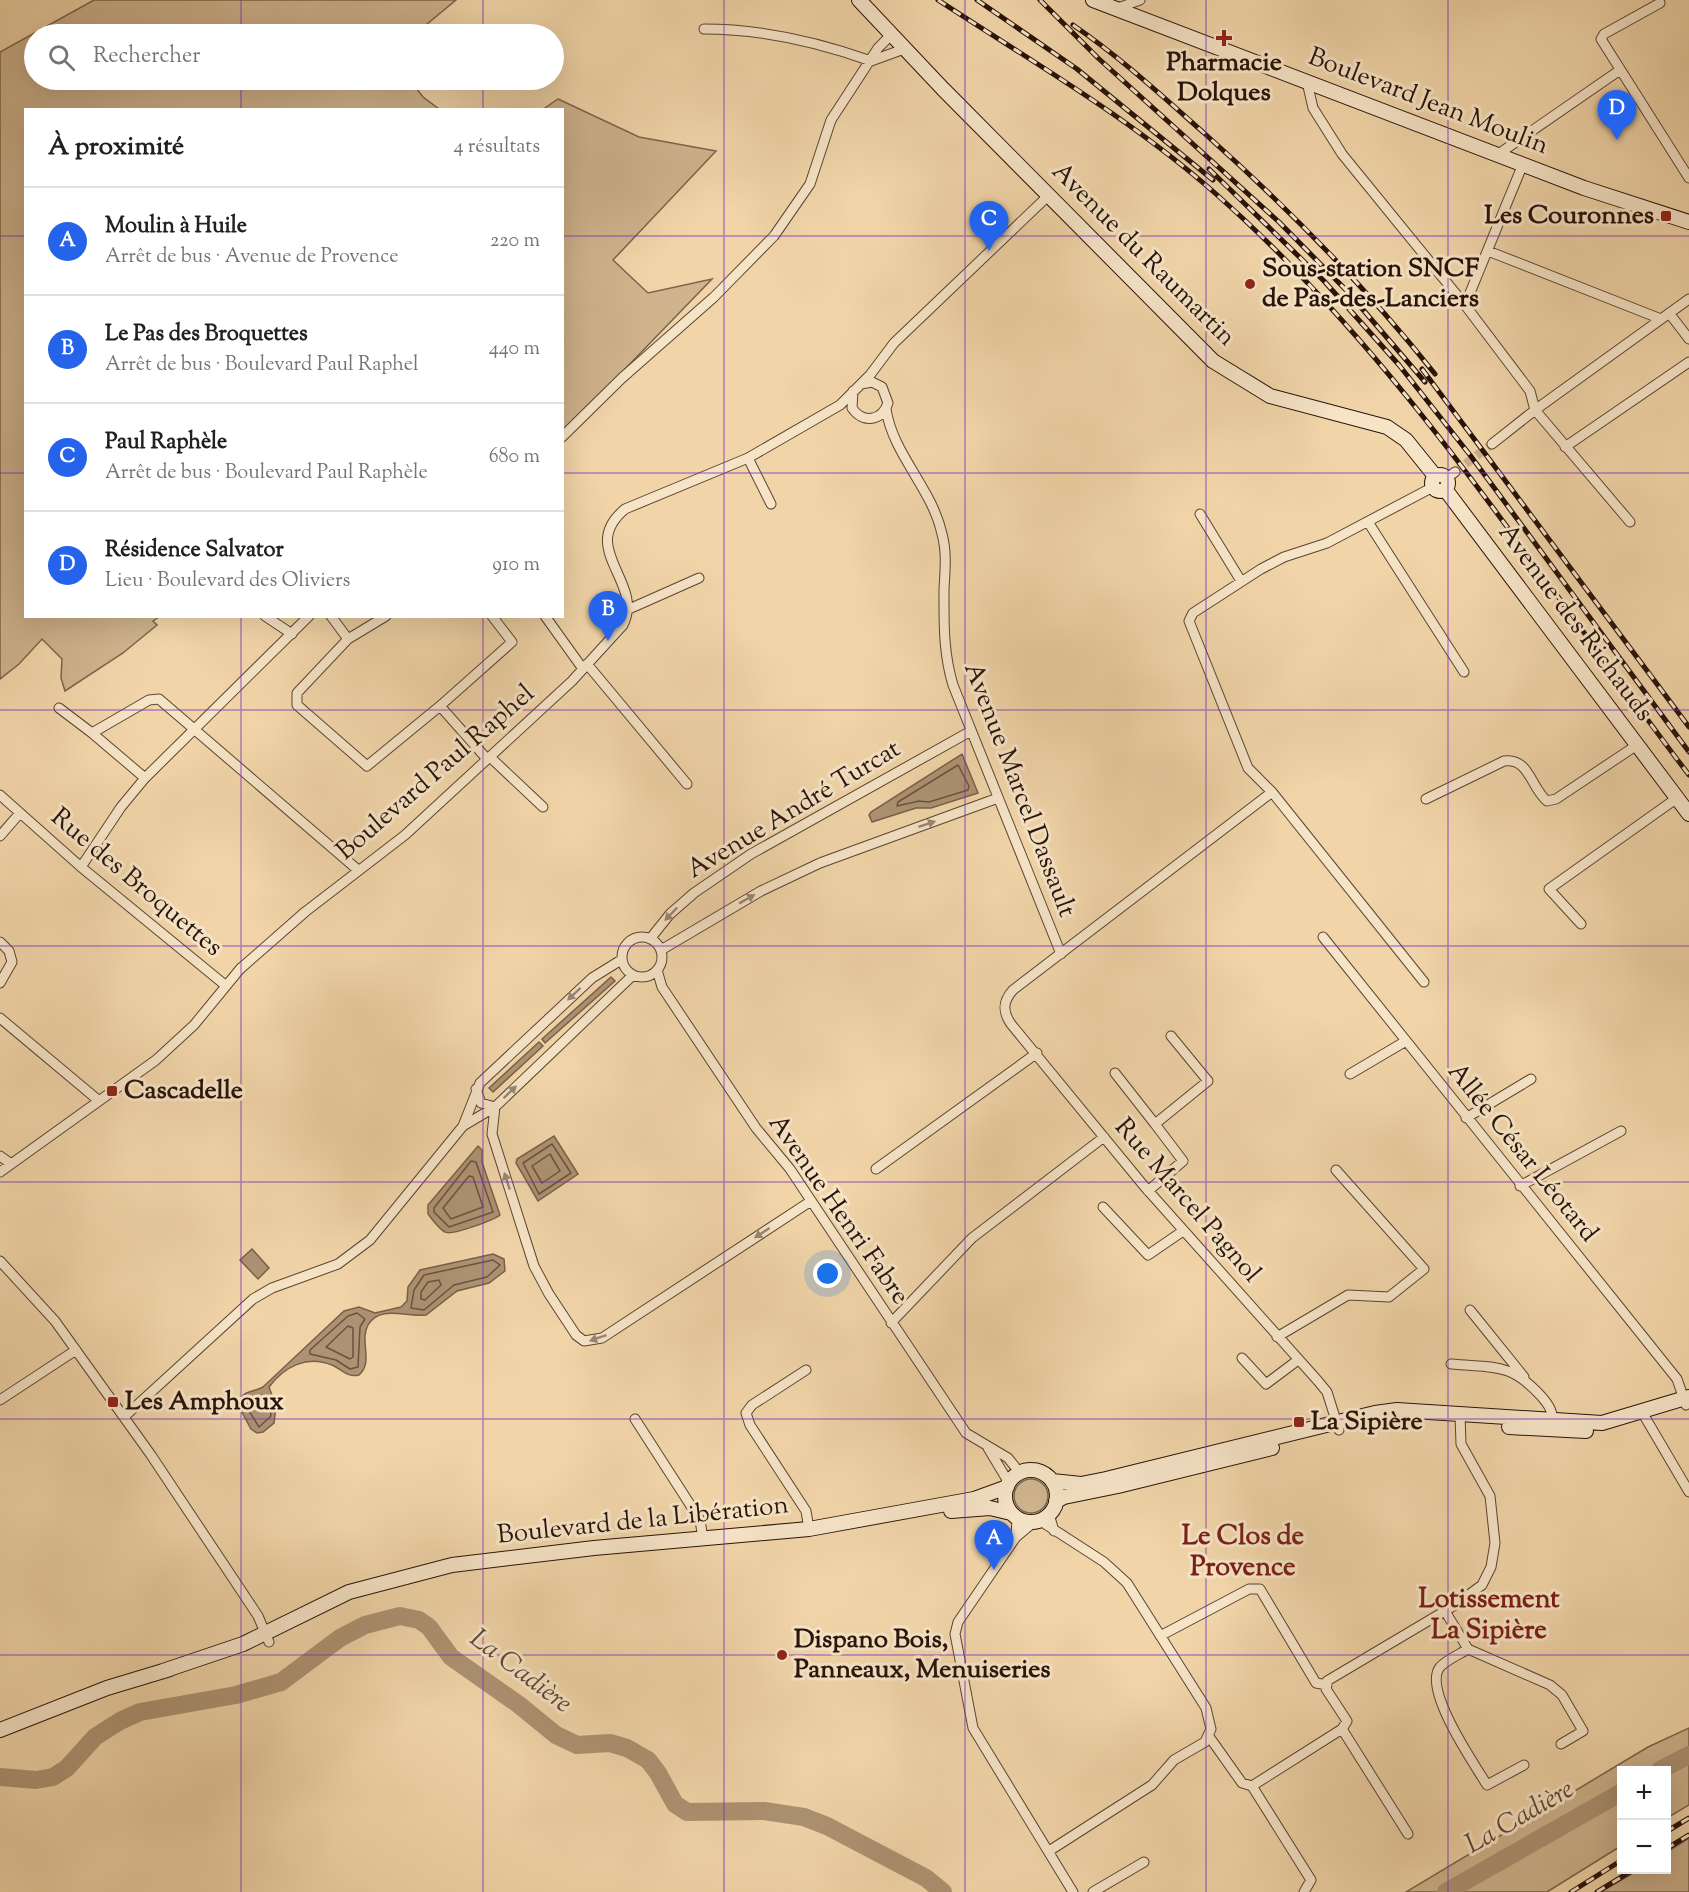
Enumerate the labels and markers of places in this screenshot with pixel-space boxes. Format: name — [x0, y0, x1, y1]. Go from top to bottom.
marker: Pharmacie Dolques — [1217, 31, 1231, 45]
place label: Pharmacie Dolques — [1166, 45, 1282, 112]
pin: D — [1598, 90, 1636, 140]
place label: Les Couronnes — [1484, 198, 1654, 235]
pin: C — [970, 202, 1008, 251]
marker: Les Couronnes — [1659, 209, 1673, 223]
place label: Sous-station SNCF de Pas-des-Lanciers — [1262, 251, 1480, 318]
marker: Sous-station SNCF de Pas-des-Lanciers — [1243, 277, 1257, 291]
pin: B — [588, 592, 628, 641]
place label: Cascadelle — [124, 1073, 243, 1110]
marker: Cascadelle — [105, 1084, 119, 1098]
place label: Les Amphoux — [125, 1384, 284, 1421]
marker: Les Amphoux — [106, 1395, 120, 1409]
place label: La Sipière — [1311, 1404, 1423, 1441]
marker: La Sipière — [1292, 1415, 1306, 1429]
pin: A — [974, 1520, 1014, 1570]
place label: Dispano Bois, Panneaux, Menuiseries — [794, 1622, 1051, 1689]
marker: Dispano Bois, Panneaux, Menuiseries — [775, 1648, 789, 1662]

